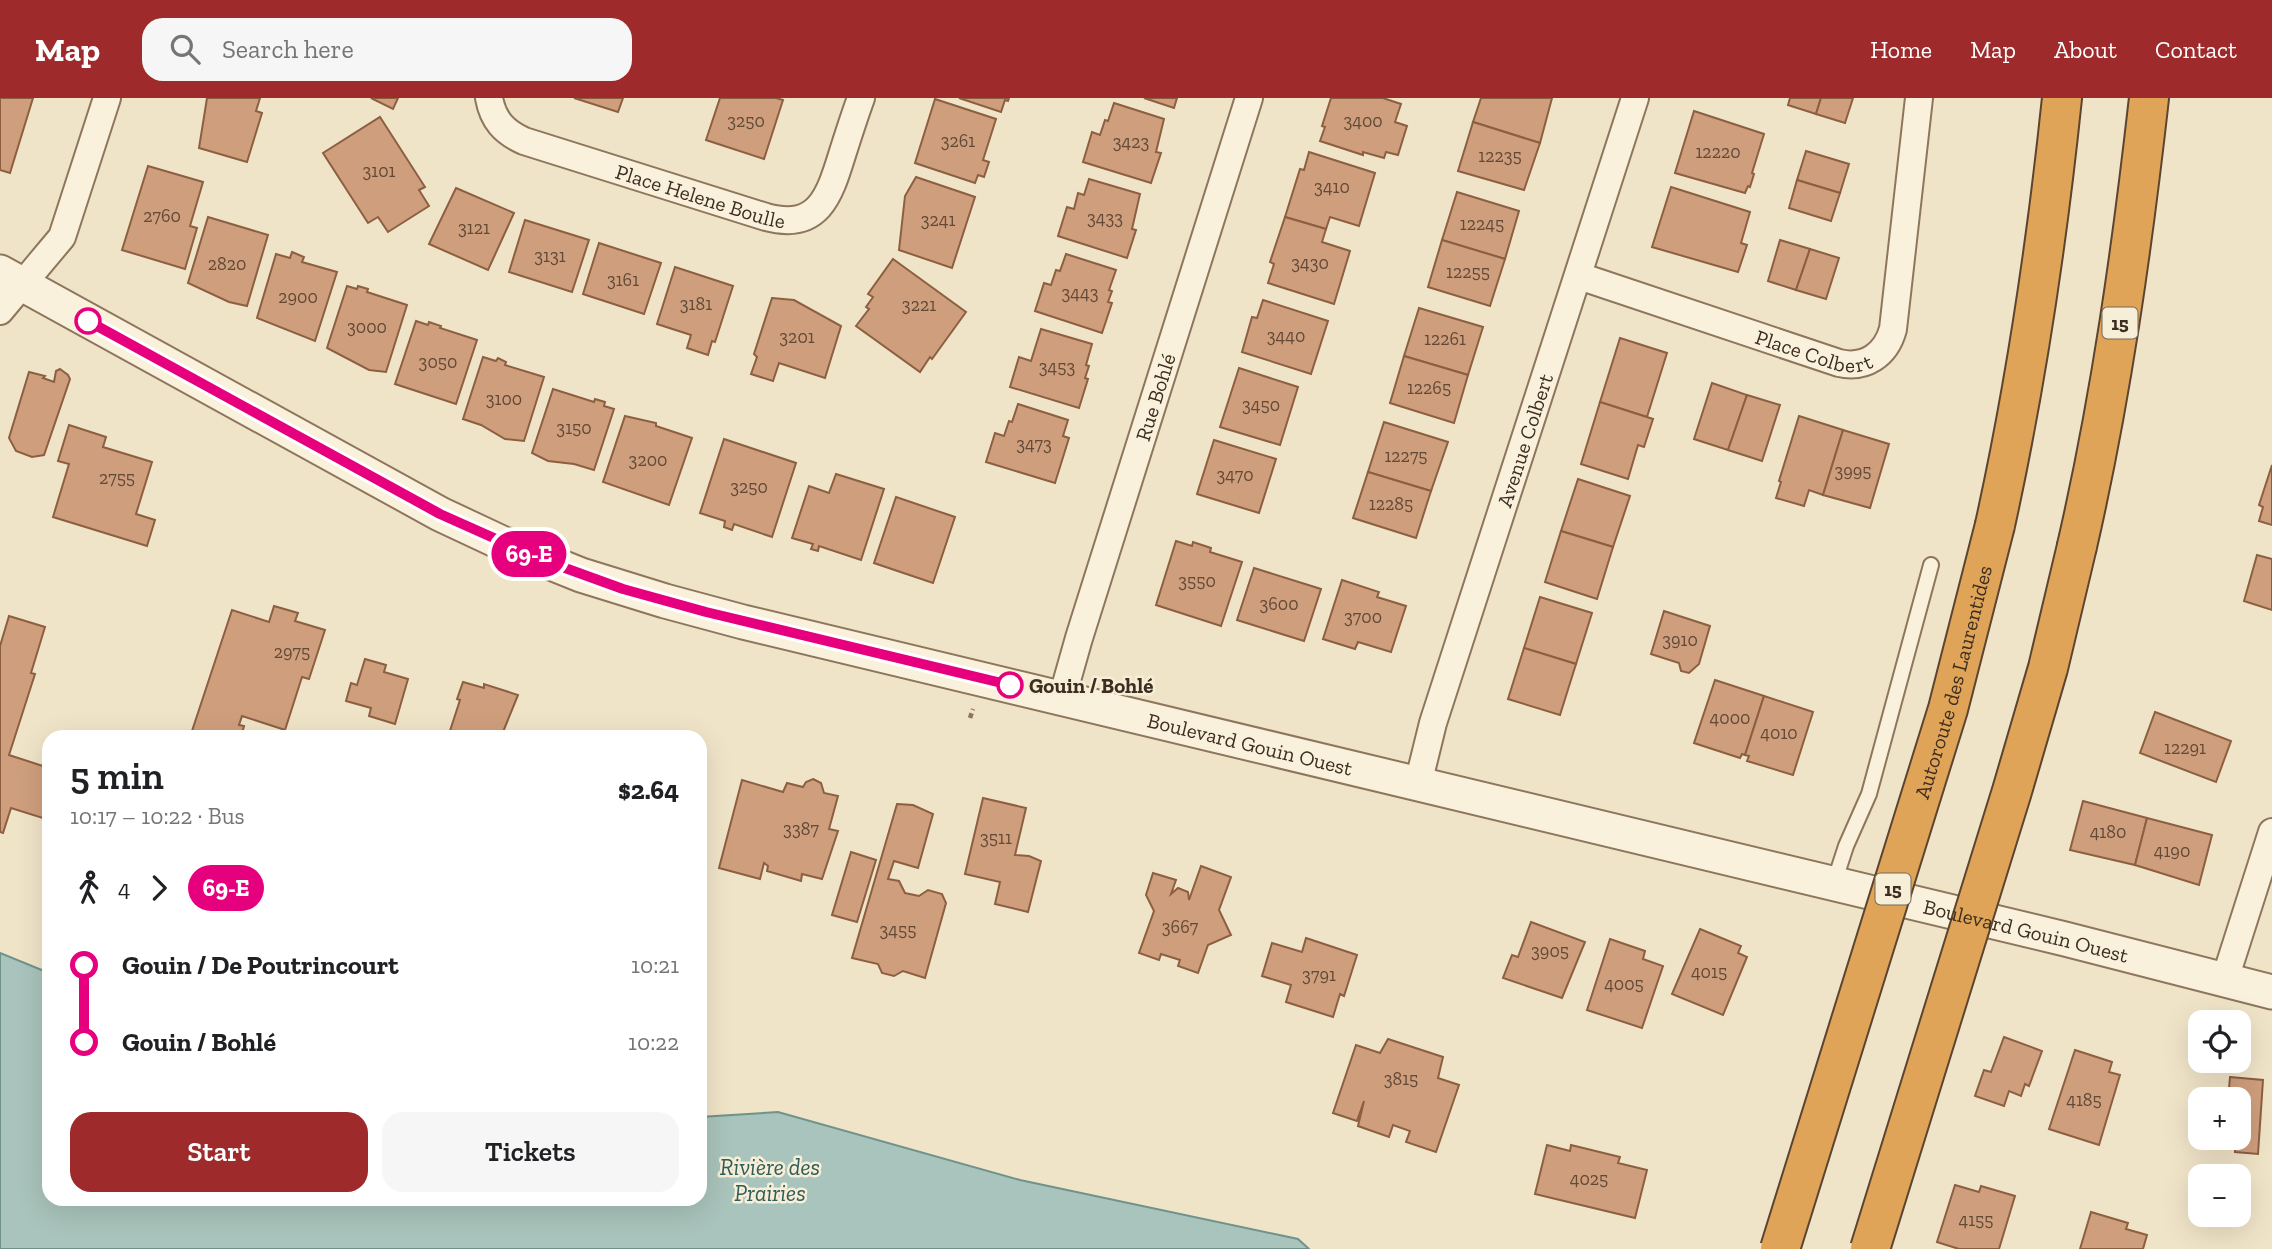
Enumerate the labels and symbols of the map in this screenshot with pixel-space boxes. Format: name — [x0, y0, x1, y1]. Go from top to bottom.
house number: 3250 — [727, 110, 765, 132]
house number: 3400 — [1343, 110, 1383, 132]
house number: 3261 — [941, 130, 975, 152]
house number: 3423 — [1113, 131, 1149, 153]
house number: 12220 — [1695, 141, 1741, 163]
house number: 12235 — [1478, 145, 1522, 167]
street label: Place Helene Boulle — [613, 158, 787, 233]
house number: 3101 — [362, 160, 396, 182]
house number: 3410 — [1314, 176, 1350, 198]
house number: 2760 — [143, 205, 181, 227]
house number: 3433 — [1087, 207, 1123, 229]
house number: 3241 — [921, 209, 955, 231]
house number: 12245 — [1460, 213, 1504, 235]
house number: 3121 — [458, 217, 490, 239]
house number: 3131 — [534, 245, 566, 267]
house number: 3430 — [1291, 252, 1329, 274]
house number: 2820 — [208, 253, 246, 275]
house number: 12255 — [1446, 261, 1490, 283]
house number: 3161 — [607, 269, 639, 291]
house number: 3443 — [1061, 282, 1099, 304]
house number: 2900 — [278, 286, 318, 308]
house number: 3181 — [680, 293, 712, 315]
house number: 3221 — [902, 294, 936, 316]
unlabelled marker — [75, 308, 101, 334]
road number: 15 — [2102, 308, 2138, 339]
house number: 3000 — [347, 316, 387, 338]
street label: Place Colbert — [1752, 324, 1876, 377]
house number: 3440 — [1267, 325, 1305, 347]
house number: 3201 — [779, 326, 815, 348]
house number: 12261 — [1424, 328, 1466, 350]
street label: Rue Bohlé — [1129, 350, 1180, 444]
house number: 3050 — [419, 351, 457, 373]
house number: 3453 — [1039, 356, 1075, 378]
street label: Avenue Colbert — [1491, 370, 1558, 510]
house number: 12265 — [1407, 377, 1451, 399]
house number: 3100 — [486, 388, 522, 410]
house number: 3450 — [1242, 394, 1280, 416]
house number: 3150 — [556, 417, 592, 439]
house number: 3473 — [1016, 433, 1052, 455]
house number: 12275 — [1384, 445, 1428, 467]
house number: 3200 — [629, 449, 667, 471]
house number: 3995 — [1834, 460, 1872, 482]
house number: 3470 — [1216, 464, 1254, 486]
house number: 2755 — [99, 467, 135, 489]
house number: 3250 — [730, 476, 768, 498]
house number: 12285 — [1369, 493, 1413, 515]
line badge: 69-E — [480, 531, 578, 577]
street label: Autoroute des Laurentides — [1908, 562, 1997, 802]
house number: 3550 — [1178, 570, 1216, 592]
house number: 3600 — [1259, 593, 1299, 615]
house number: 3700 — [1344, 606, 1382, 628]
house number: 3910 — [1662, 629, 1698, 651]
house number: 2975 — [274, 641, 310, 663]
marker: Gouin / Bohlé — [997, 672, 1023, 698]
place label: Gouin / Bohlé — [1029, 673, 1153, 698]
street label: Boulevard Gouin Ouest — [1145, 707, 1355, 780]
house number: 4000 — [1710, 707, 1750, 729]
house number: 4010 — [1760, 722, 1798, 744]
house number: 12291 — [2164, 737, 2206, 759]
house number: 3387 — [783, 818, 819, 840]
house number: 4180 — [2090, 821, 2126, 843]
house number: 3511 — [980, 827, 1012, 849]
house number: 4190 — [2154, 840, 2190, 862]
road number: 15 — [1876, 874, 1910, 904]
street label: Boulevard Gouin Ouest — [1921, 893, 2131, 967]
house number: 3667 — [1162, 916, 1199, 938]
house number: 3455 — [880, 919, 916, 941]
house number: 3905 — [1531, 940, 1569, 962]
house number: 4015 — [1691, 961, 1727, 983]
house number: 3791 — [1302, 964, 1336, 986]
house number: 4005 — [1604, 973, 1644, 995]
house number: 3815 — [1384, 1068, 1418, 1090]
house number: 4185 — [2066, 1089, 2102, 1111]
water label: Rivière des Prairies — [720, 1153, 820, 1207]
house number: 4025 — [1570, 1168, 1608, 1190]
house number: 4155 — [1958, 1209, 1994, 1231]

